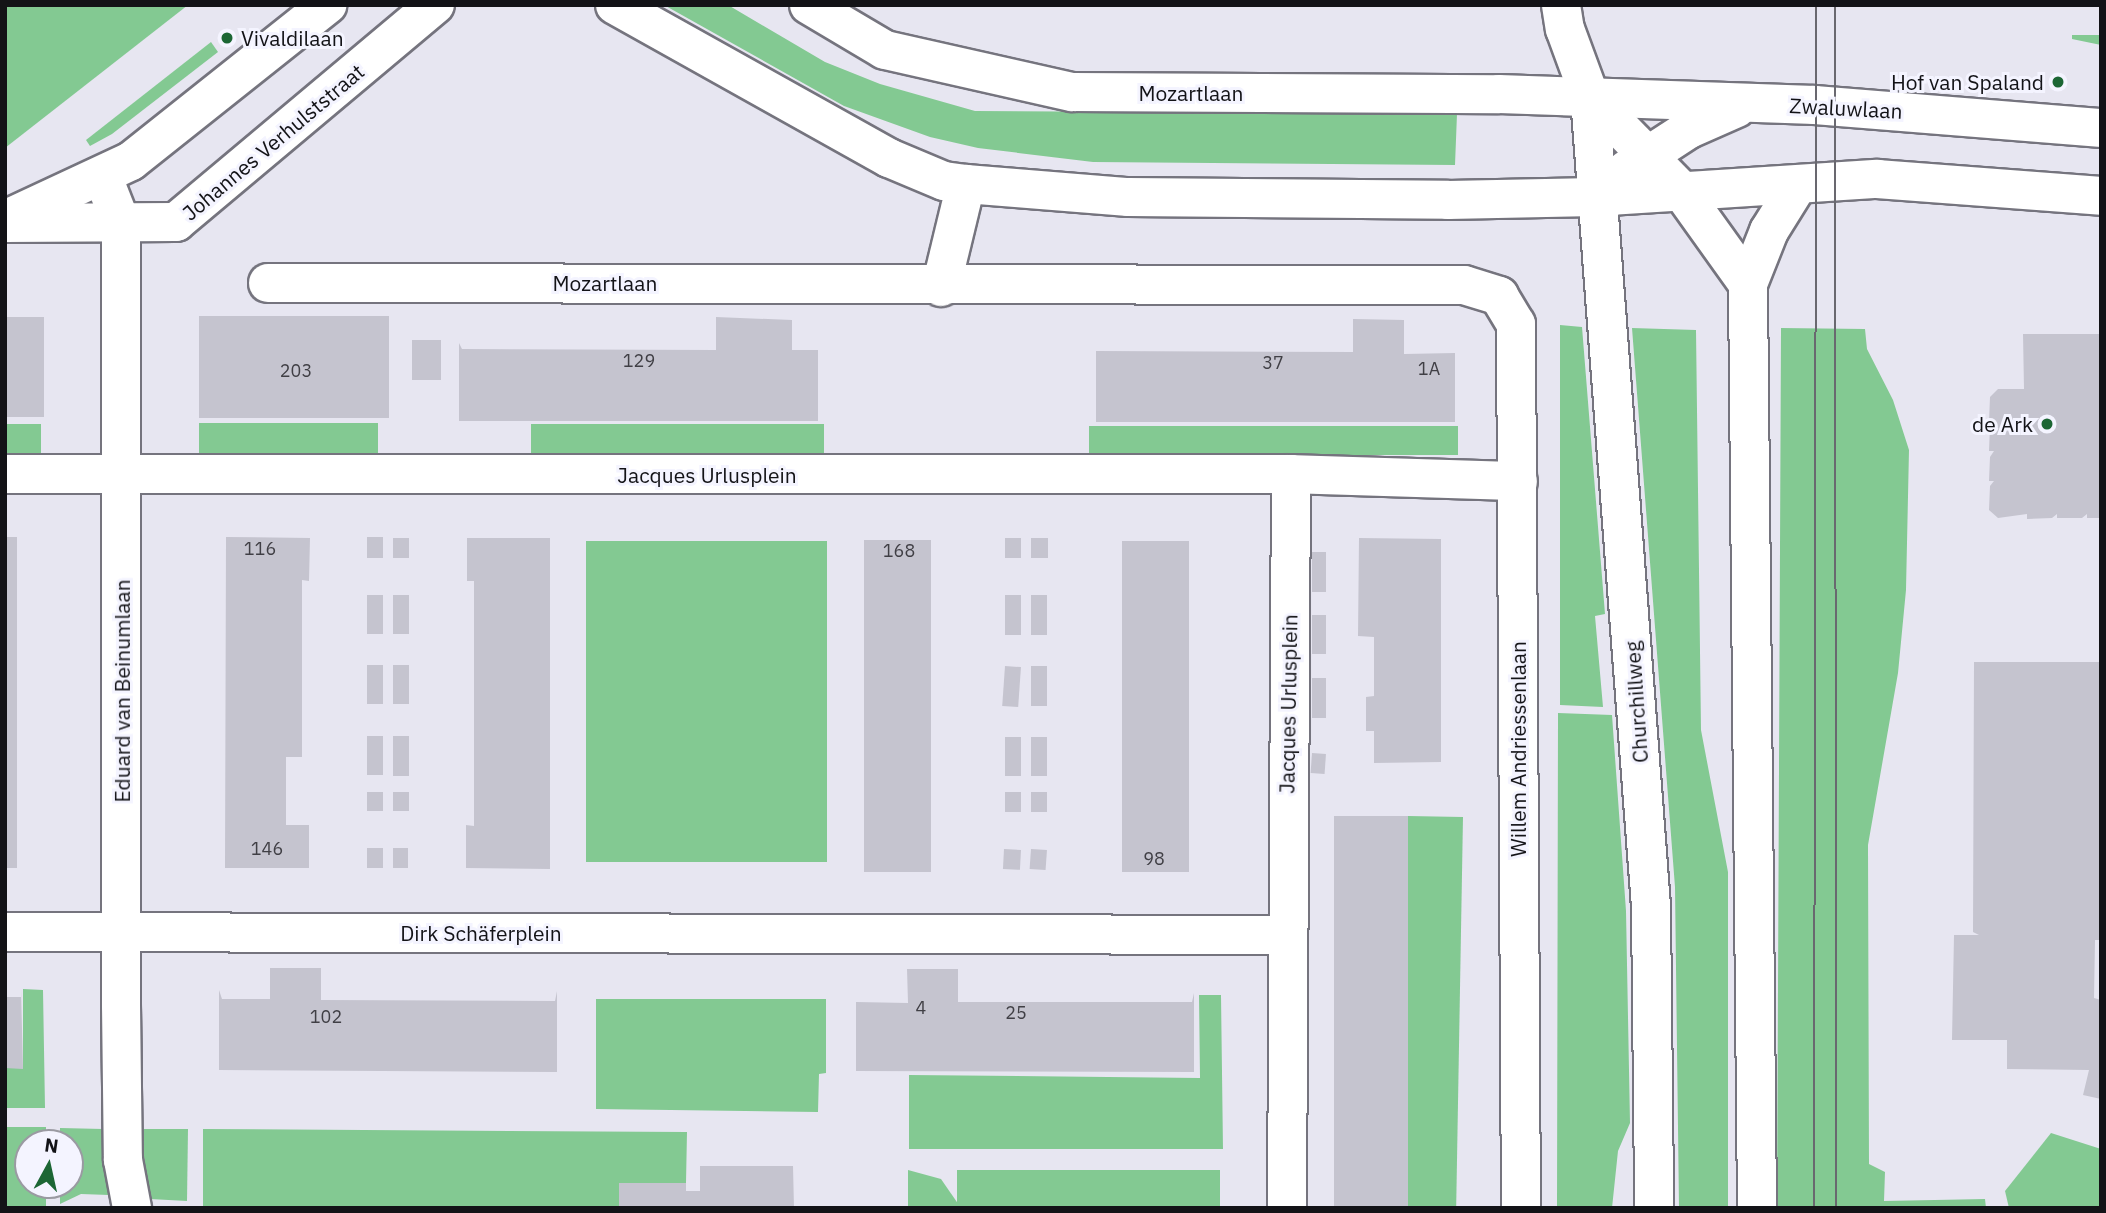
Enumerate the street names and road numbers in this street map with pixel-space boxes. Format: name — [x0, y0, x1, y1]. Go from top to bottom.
street label: Johannes Verhulststraat — [177, 59, 369, 225]
street label: Mozartlaan — [1139, 80, 1243, 106]
street label: Zwaluwlaan — [1789, 92, 1903, 124]
street label: Mozartlaan — [553, 270, 657, 296]
street label: Jacques Urlusplein — [617, 462, 797, 488]
street label: Eduard van Beinumlaan — [109, 579, 135, 803]
street label: Jacques Urlusplein — [1274, 614, 1302, 794]
street label: Churchillweg — [1619, 640, 1653, 764]
street label: Willem Andriessenlaan — [1505, 641, 1531, 857]
street label: Dirk Schäferplein — [400, 920, 562, 946]

